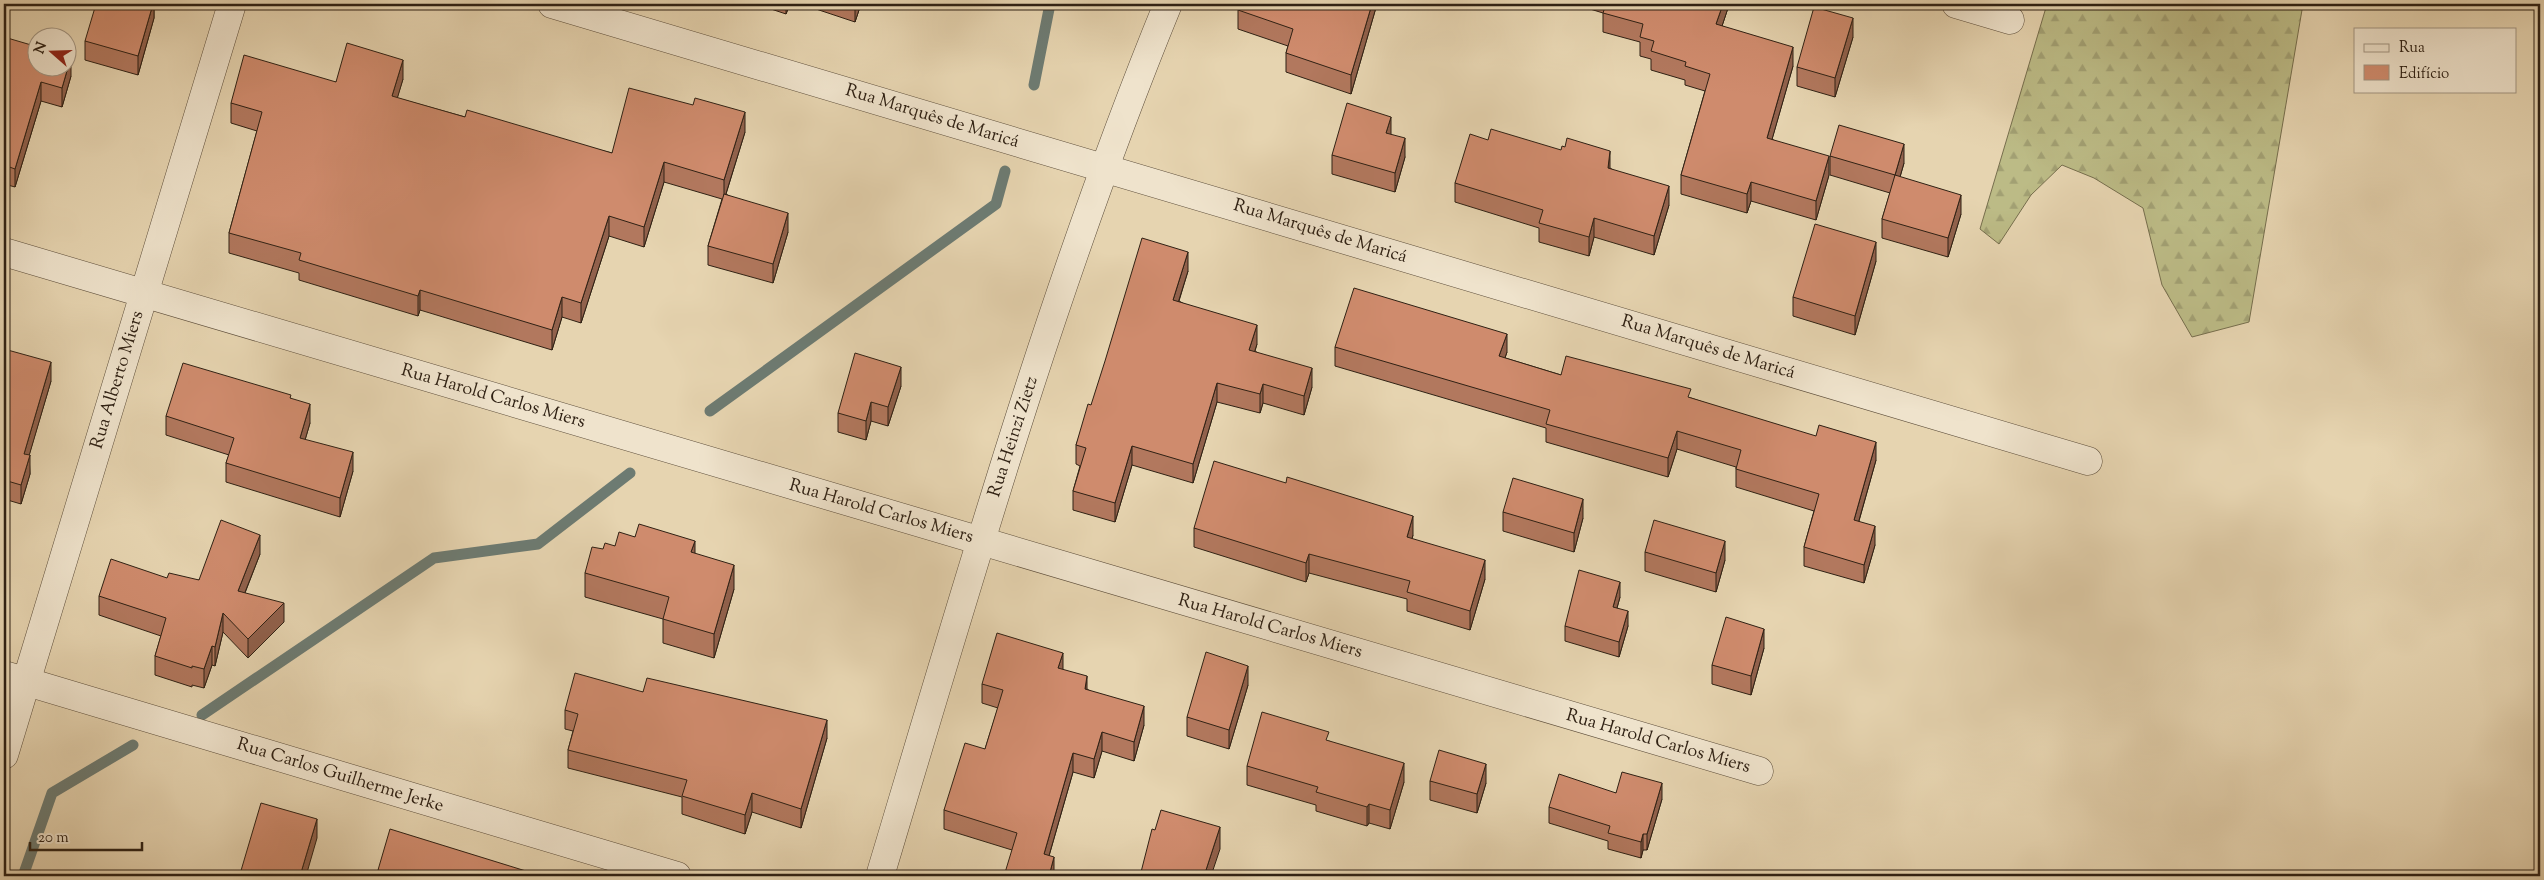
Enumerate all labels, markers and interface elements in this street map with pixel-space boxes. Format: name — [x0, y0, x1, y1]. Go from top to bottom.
north arrow — [28, 28, 78, 78]
legend — [2354, 28, 2516, 92]
text: Rua — [2399, 38, 2425, 59]
text: N — [30, 40, 53, 57]
text: Edifício — [2399, 64, 2449, 85]
street label: Rua Marquês de Maricá — [842, 78, 1022, 156]
street label: Rua Marquês de Maricá — [1230, 193, 1410, 271]
street label: Rua Alberto Miers — [85, 308, 151, 452]
street label: Rua Marquês de Maricá — [1618, 309, 1798, 387]
street label: Rua Harold Carlos Miers — [398, 358, 588, 436]
street label: Rua Heinzi Zietz — [982, 373, 1046, 501]
street label: Rua Harold Carlos Miers — [786, 473, 976, 551]
street label: Rua Harold Carlos Miers — [1175, 588, 1365, 666]
street label: Rua Harold Carlos Miers — [1563, 703, 1753, 781]
street label: Rua Carlos Guilherme Jerke — [233, 732, 447, 820]
scale bar — [30, 820, 142, 852]
text: 20 m — [38, 828, 69, 849]

